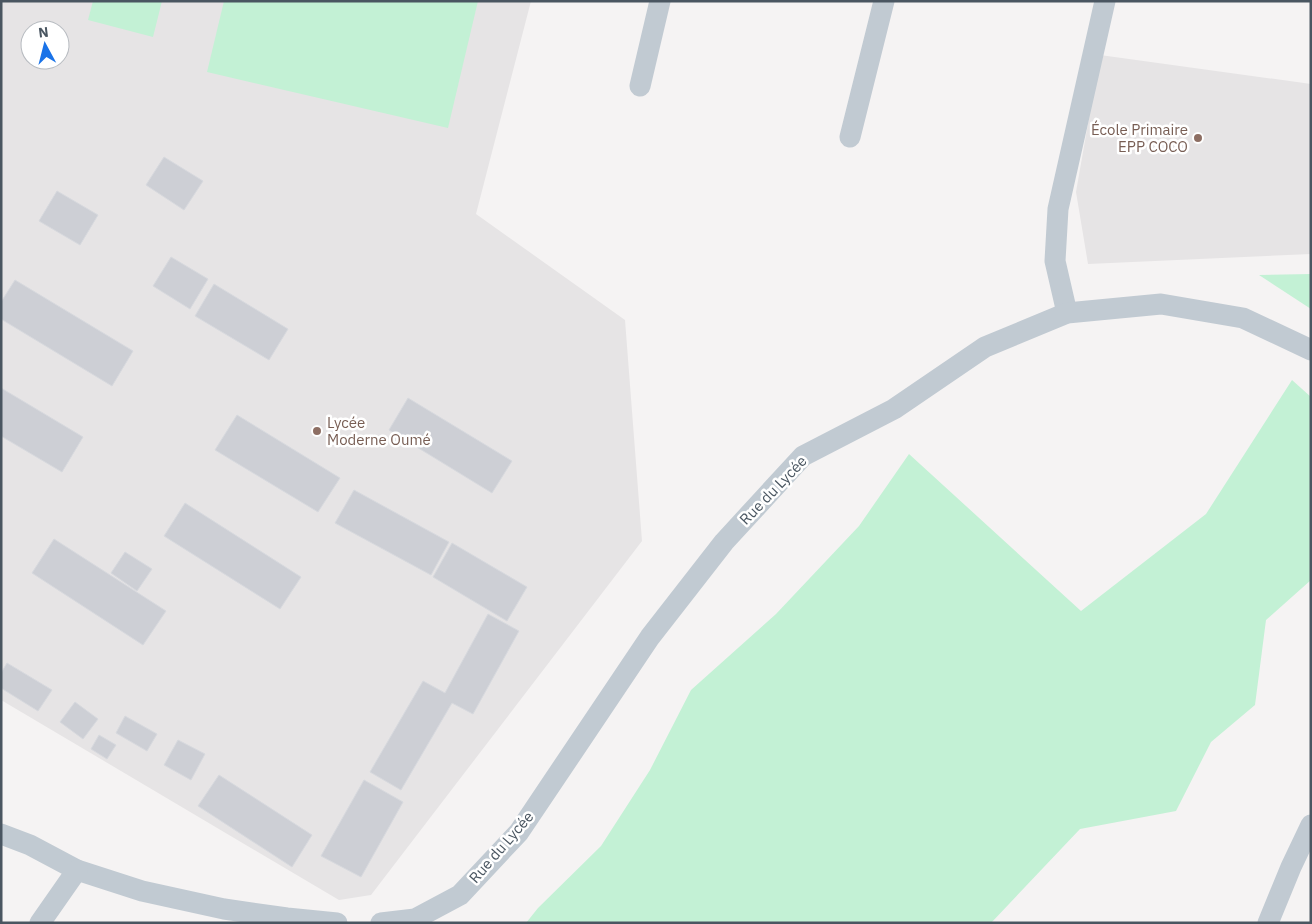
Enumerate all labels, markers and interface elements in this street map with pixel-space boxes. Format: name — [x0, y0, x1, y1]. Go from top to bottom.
north arrow — [20, 20, 70, 70]
text: N — [37, 23, 50, 42]
place label: École Primaire EPP COCO — [1091, 120, 1188, 156]
marker: École Primaire EPP COCO — [1192, 132, 1204, 144]
place label: Lycée Moderne Oumé — [327, 413, 431, 449]
marker: Lycée Moderne Oumé — [311, 425, 323, 437]
street label: Rue du Lycée — [735, 451, 811, 529]
street label: Rue du Lycée — [465, 807, 537, 887]

